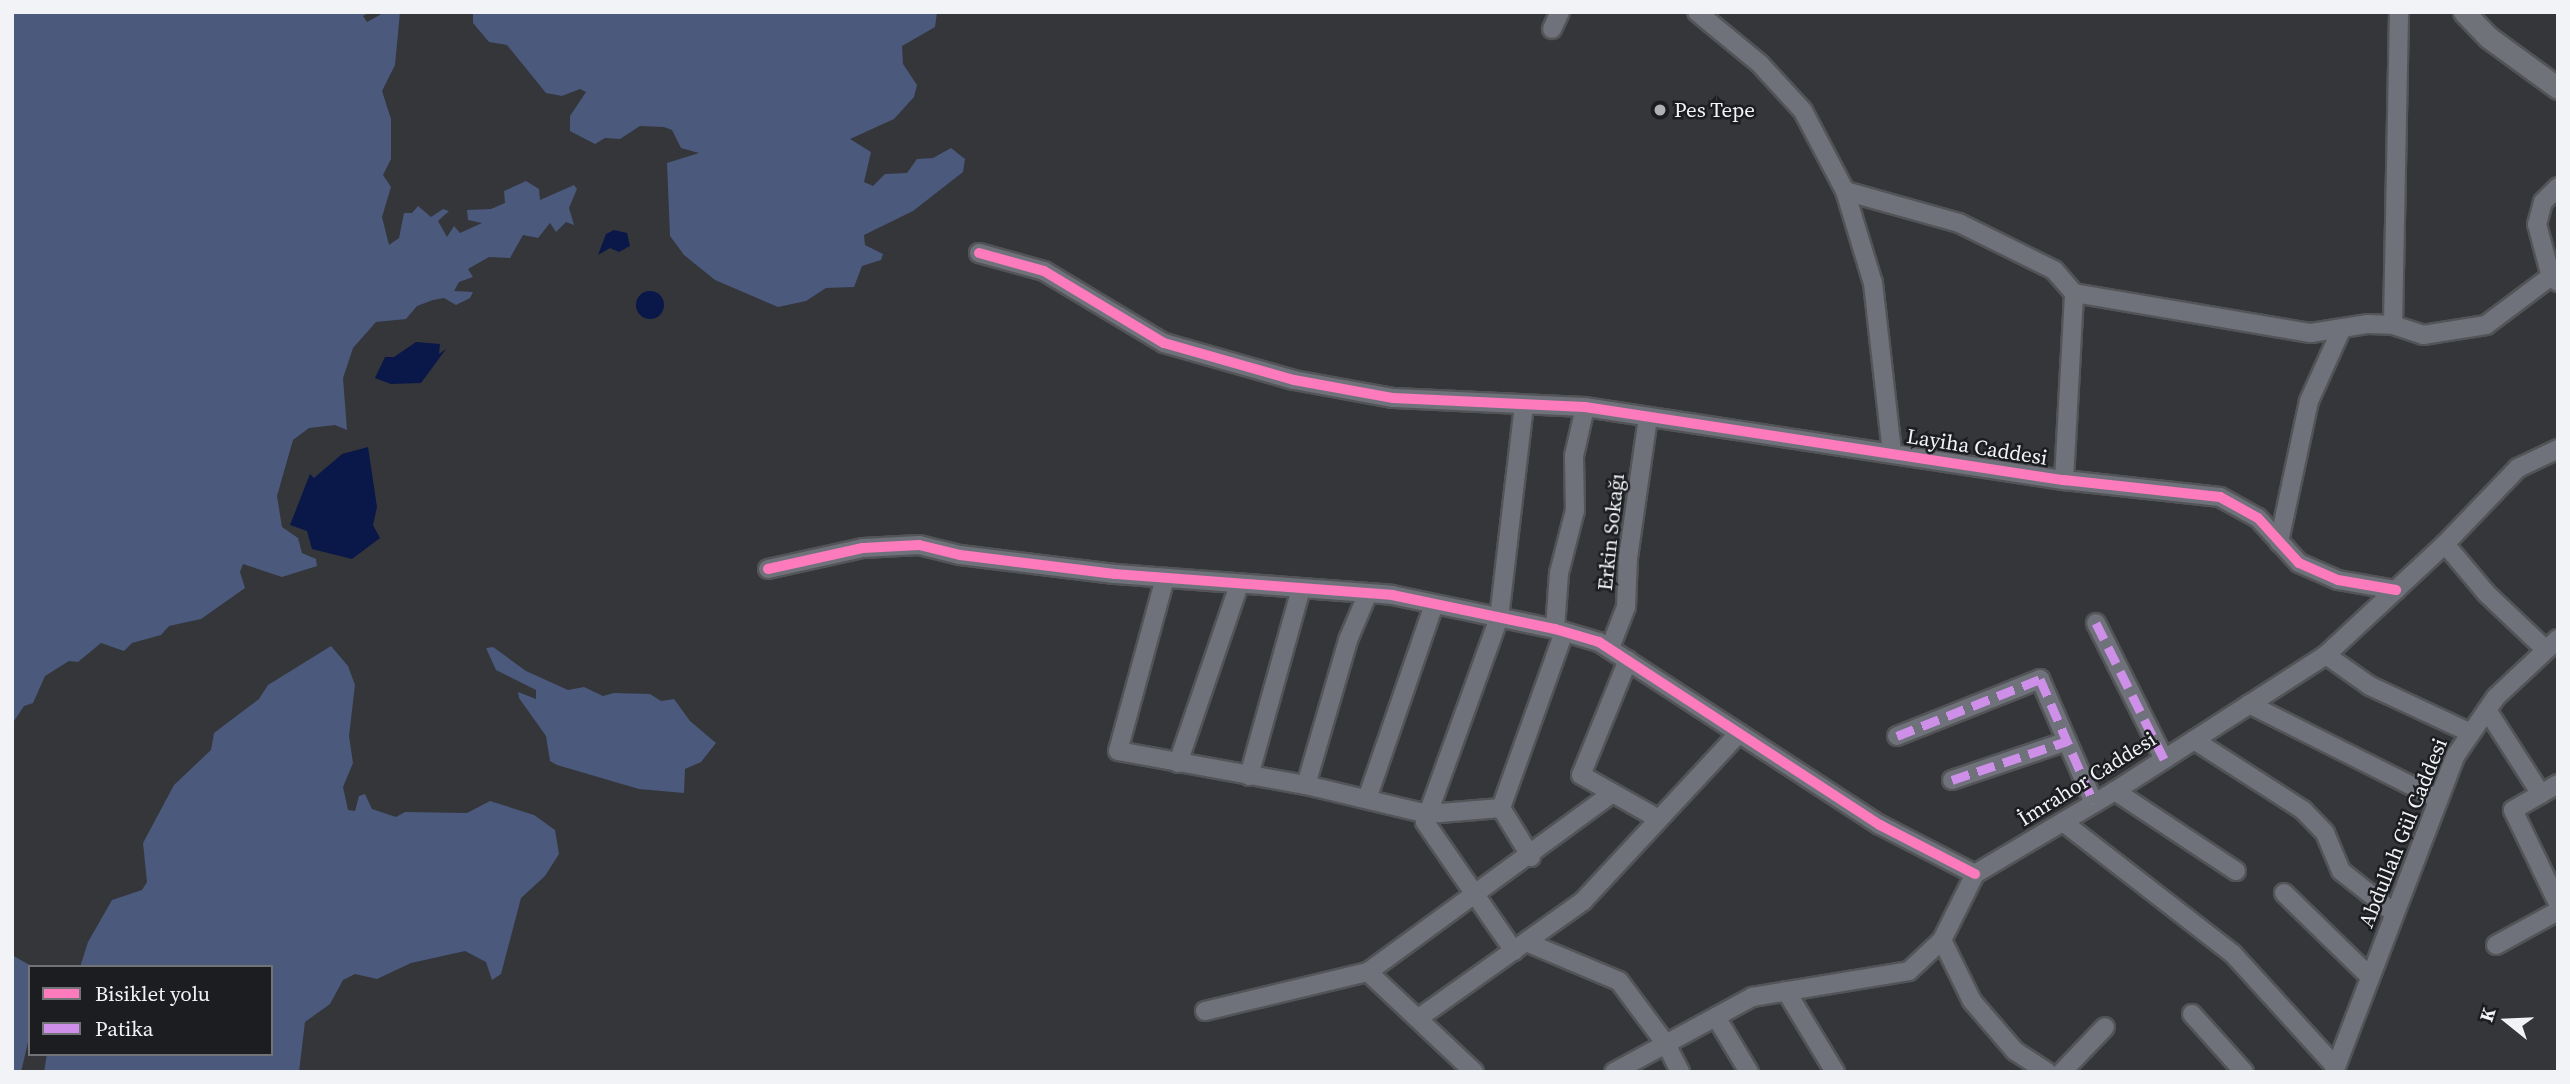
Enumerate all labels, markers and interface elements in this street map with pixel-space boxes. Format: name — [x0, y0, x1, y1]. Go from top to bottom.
place label: Pes Tepe — [1674, 97, 1755, 123]
marker: Pes Tepe — [1652, 102, 1668, 118]
street label: Layiha Caddesi — [1905, 423, 2049, 471]
street label: Erkin Sokağı — [1592, 472, 1630, 592]
street label: İmrahor Caddesi — [2013, 727, 2161, 831]
street label: Abdullah Gül Caddesi — [2353, 735, 2453, 931]
legend — [28, 965, 273, 1056]
text: Bisiklet yolu — [95, 979, 210, 1008]
north arrow — [2472, 986, 2542, 1056]
text: K — [2473, 1004, 2501, 1025]
text: Patika — [95, 1014, 153, 1043]

